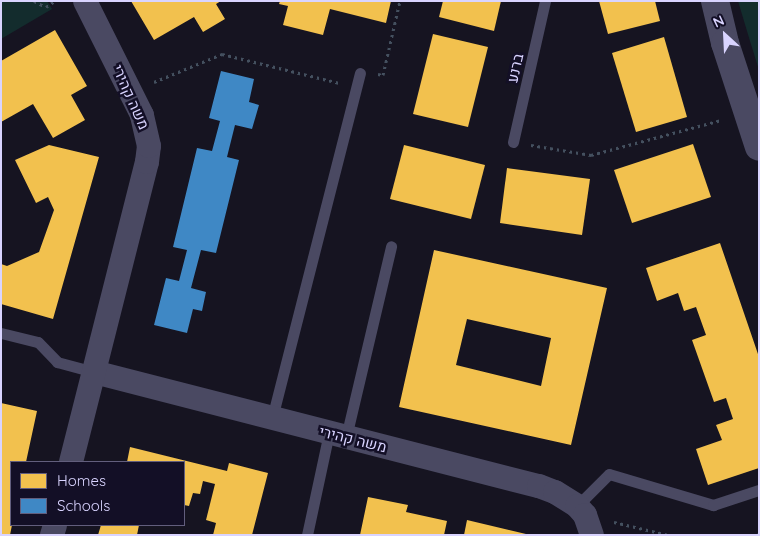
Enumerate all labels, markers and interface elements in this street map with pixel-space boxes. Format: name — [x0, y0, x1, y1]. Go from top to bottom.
north arrow — [700, 10, 750, 60]
text: N — [710, 11, 727, 32]
street label: ברנע — [503, 52, 527, 84]
street label: משה קהירי — [109, 62, 153, 132]
street label: משה קהירי — [317, 422, 389, 456]
legend — [10, 461, 185, 526]
text: Homes — [57, 471, 106, 490]
text: Schools — [57, 496, 110, 515]

